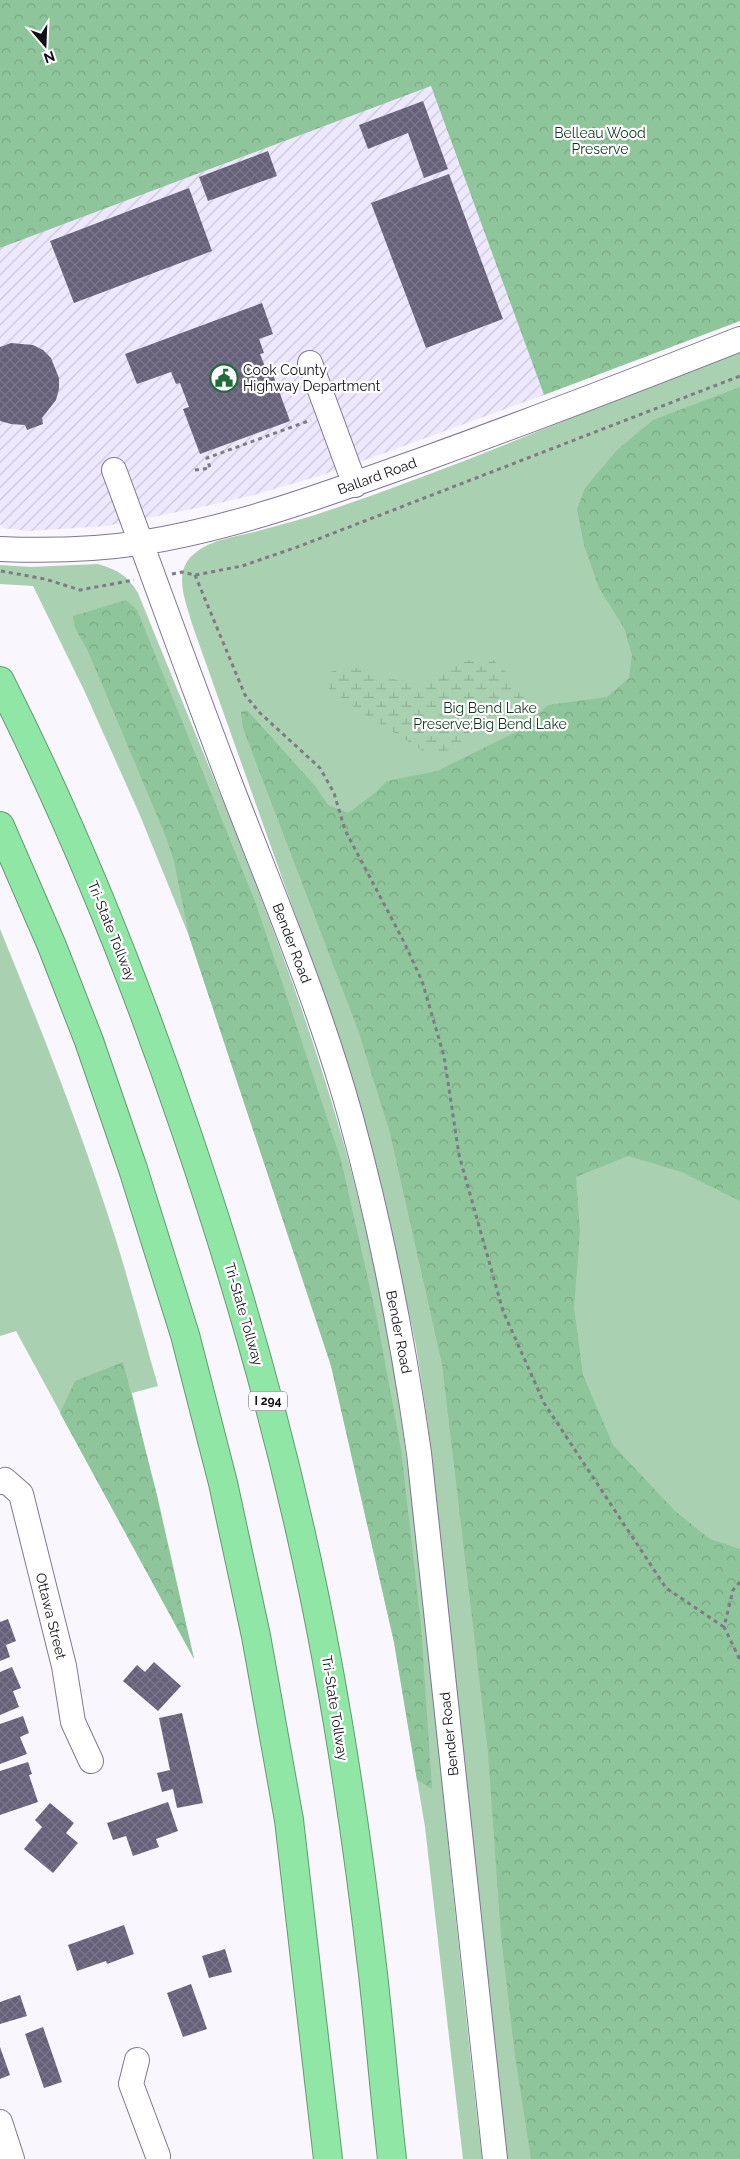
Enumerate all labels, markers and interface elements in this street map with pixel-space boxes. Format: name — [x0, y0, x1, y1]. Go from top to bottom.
north arrow — [20, 20, 70, 70]
text: N — [42, 48, 57, 67]
park label: Belleau Wood Preserve — [554, 125, 646, 157]
place label: Cook County Highway Department — [243, 362, 381, 394]
public building icon: Cook County Highway Department — [209, 363, 239, 393]
street label: Ballard Road — [335, 454, 419, 498]
park label: Big Bend Lake Preserve;Big Bend Lake — [413, 700, 567, 732]
street label: Tri-State Tollway — [85, 879, 140, 984]
street label: Bender Road — [269, 901, 315, 985]
street label: Tri-State Tollway — [222, 1261, 266, 1368]
street label: Bender Road — [383, 1289, 415, 1375]
road number: I 294 — [249, 1392, 287, 1410]
street label: Ottawa Street — [33, 1571, 70, 1661]
street label: Tri-State Tollway — [319, 1654, 351, 1762]
street label: Bender Road — [437, 1691, 461, 1777]

